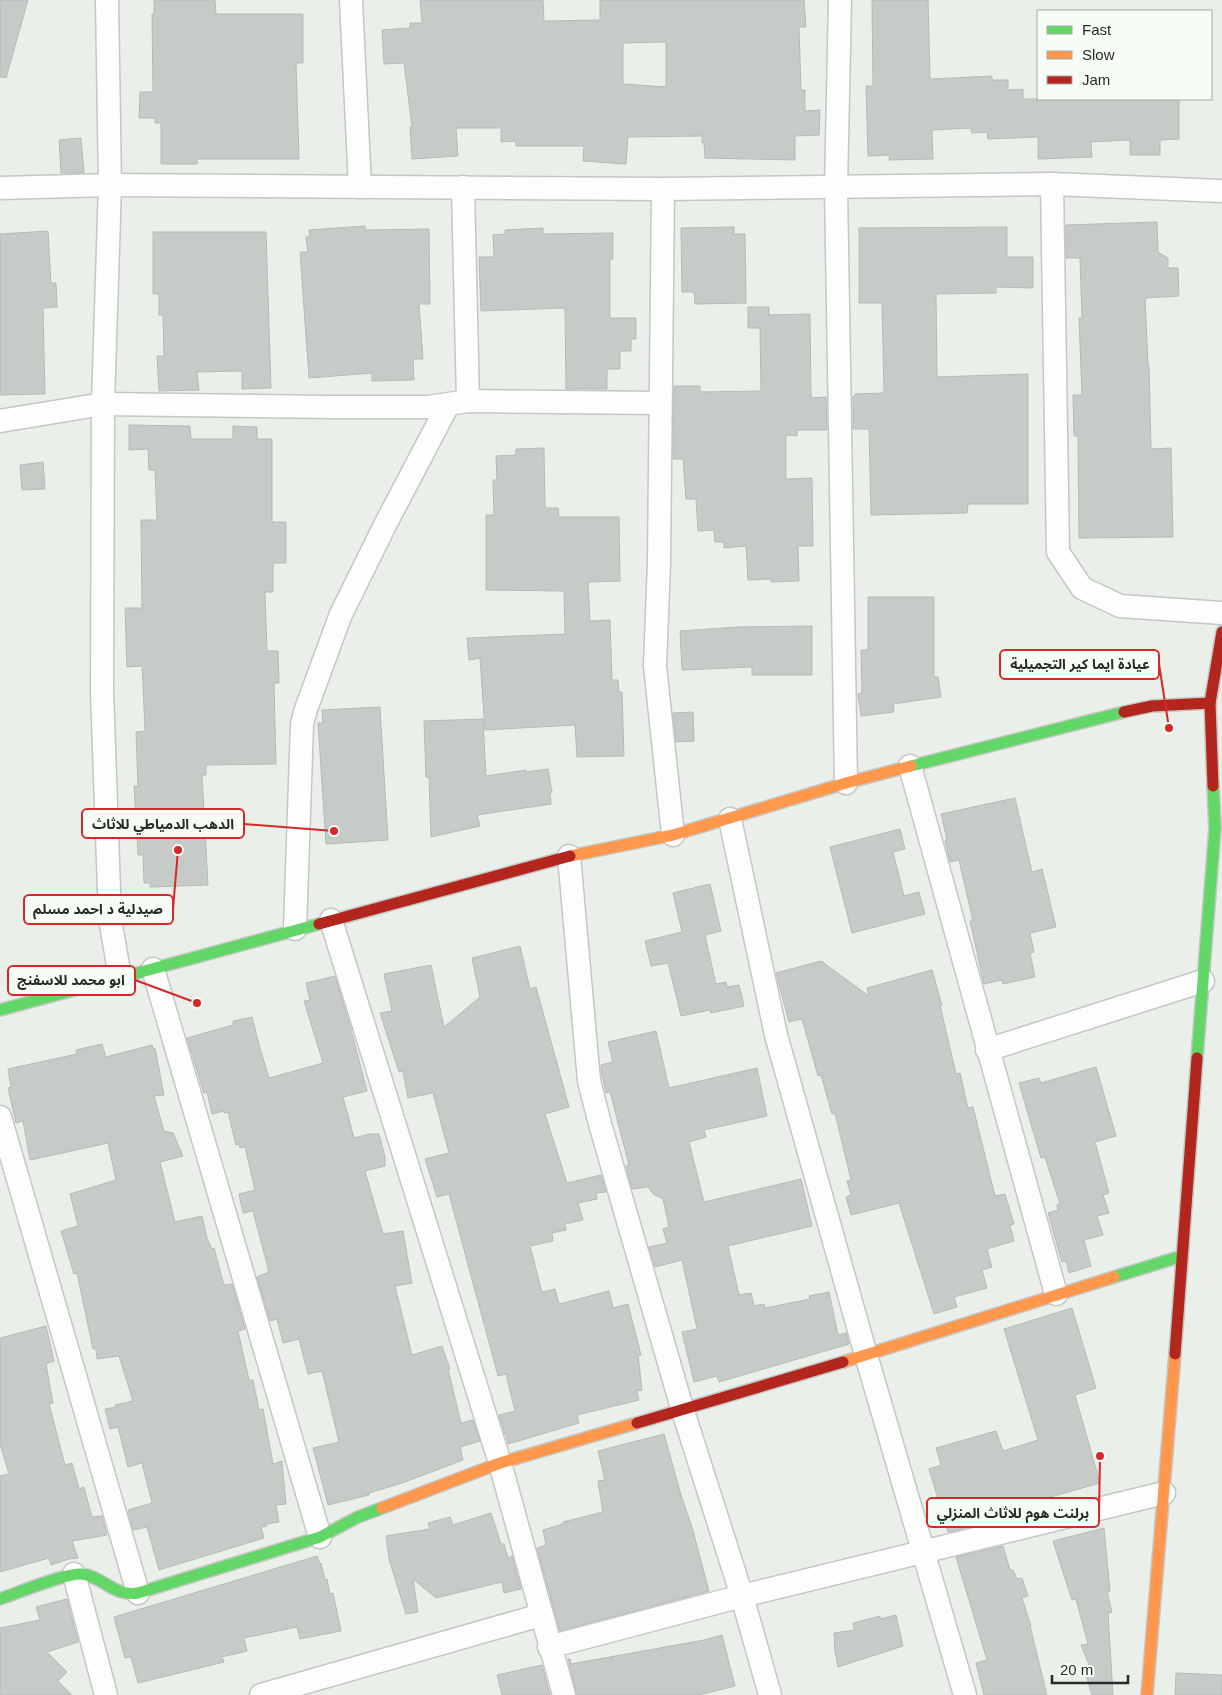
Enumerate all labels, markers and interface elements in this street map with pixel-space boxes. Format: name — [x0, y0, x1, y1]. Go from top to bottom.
legend — [1037, 10, 1212, 100]
text: Fast — [1082, 21, 1112, 38]
text: Slow — [1082, 46, 1115, 63]
text: Jam — [1082, 71, 1110, 88]
callout: عيادة ايما كير التجميلية — [1000, 650, 1159, 679]
text: عيادة ايما كير التجميلية — [1010, 656, 1150, 673]
callout: الدهب الدمياطي للاثاث — [82, 809, 244, 838]
text: الدهب الدمياطي للاثاث — [92, 816, 234, 835]
callout: صيدلية د احمد مسلم — [24, 895, 173, 924]
text: صيدلية د احمد مسلم — [33, 901, 163, 920]
callout: ابو محمد للاسفنج — [8, 966, 135, 995]
text: ابو محمد للاسفنج — [17, 972, 125, 990]
callout: برلنت هوم للاثاث المنزلي — [927, 1498, 1099, 1527]
text: برلنت هوم للاثاث المنزلي — [937, 1505, 1089, 1524]
scale bar — [1052, 1652, 1128, 1684]
text: 20 m — [1060, 1661, 1093, 1678]

